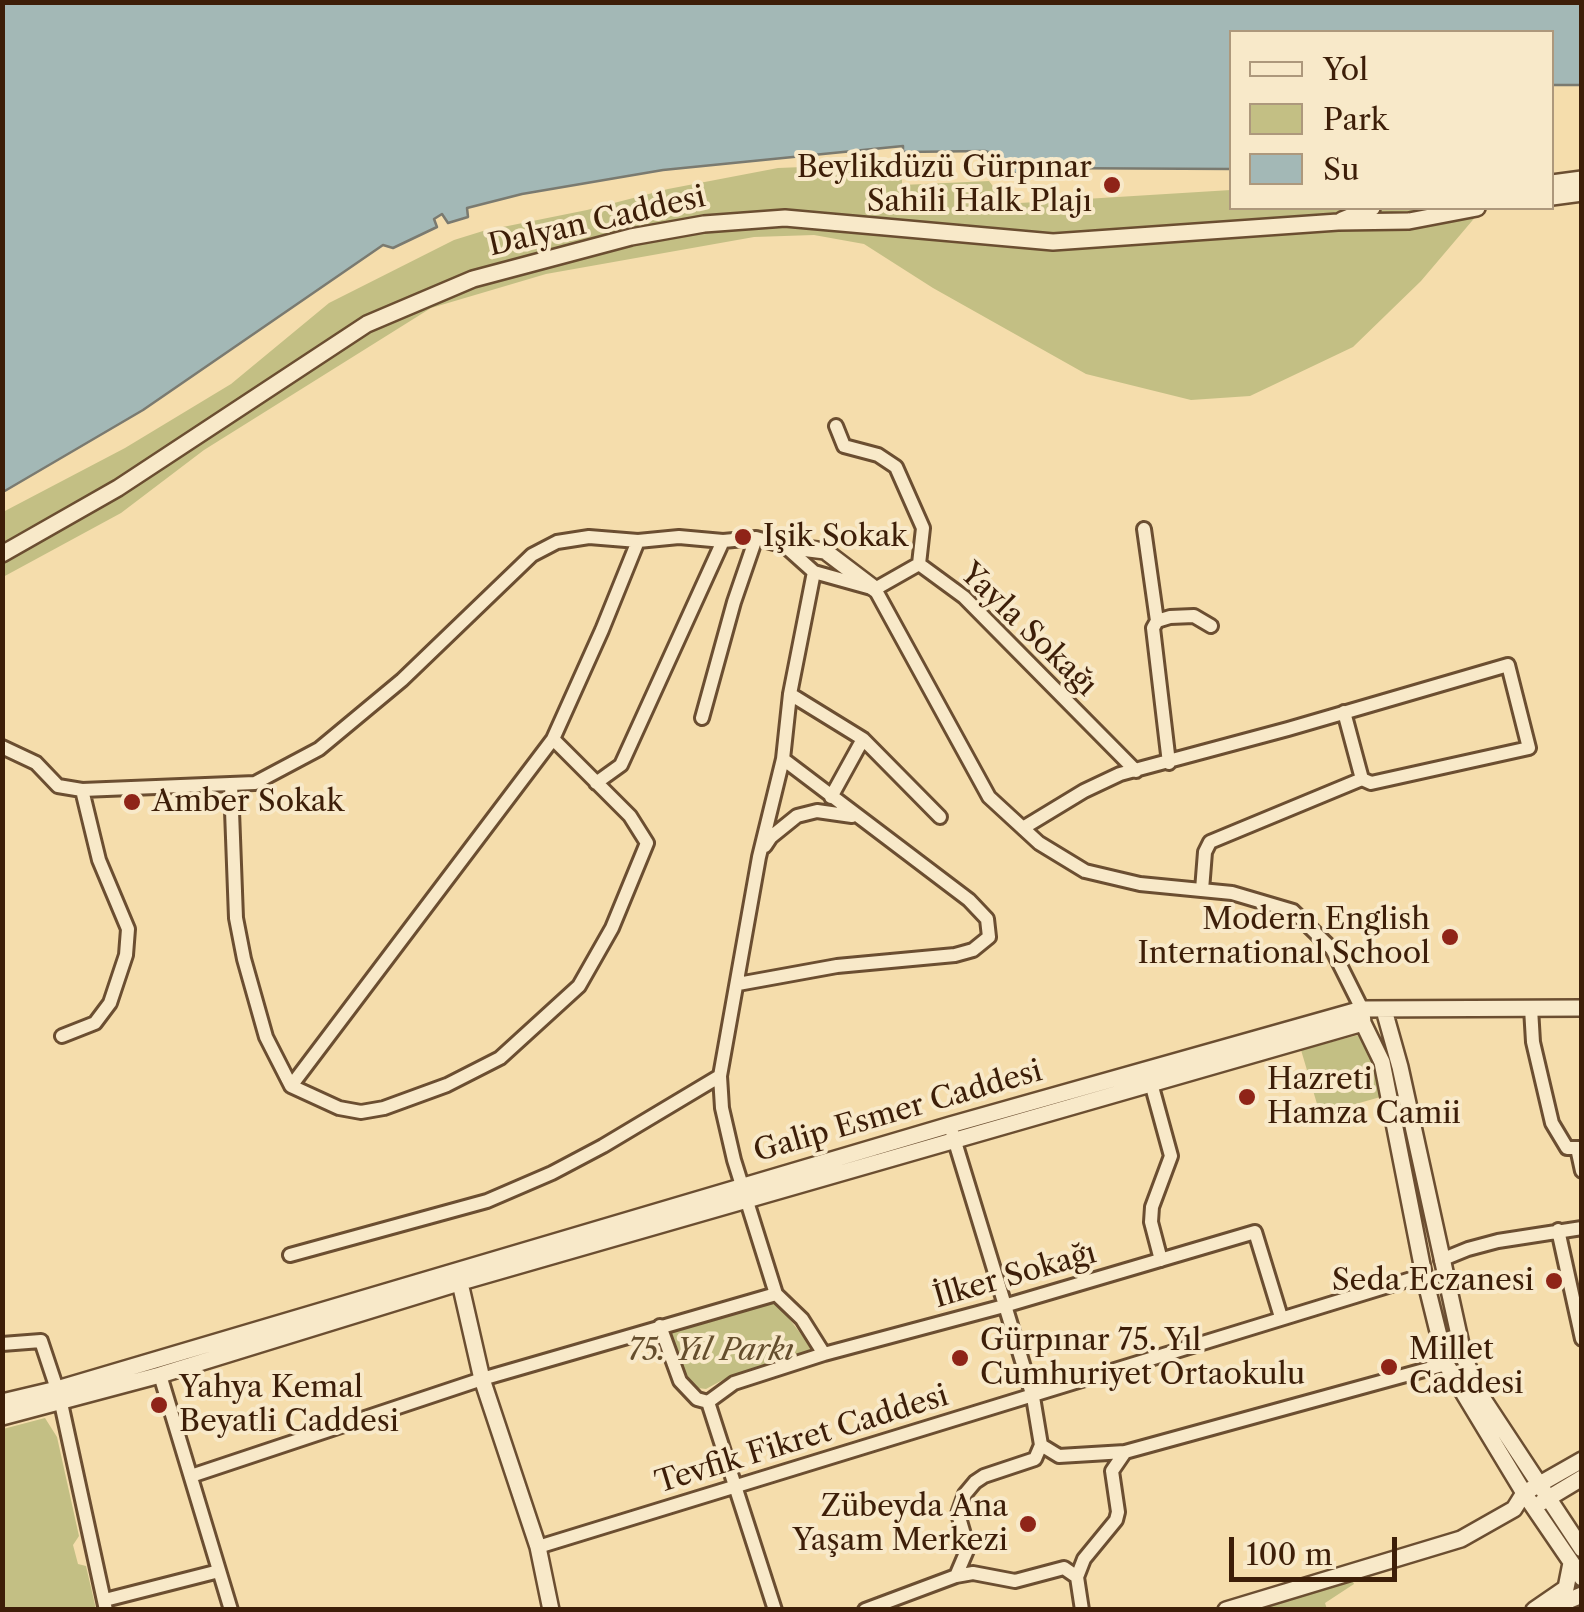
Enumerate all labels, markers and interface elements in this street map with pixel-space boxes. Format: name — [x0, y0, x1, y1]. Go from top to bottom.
legend — [1229, 30, 1554, 210]
text: Yol — [1323, 51, 1368, 88]
text: Park — [1323, 101, 1388, 138]
place label: Beylikdüzü Gürpınar Sahili Halk Plajı — [797, 150, 1092, 220]
text: Su — [1323, 151, 1359, 188]
marker: Beylikdüzü Gürpınar Sahili Halk Plajı — [1101, 174, 1123, 196]
street label: Dalyan Caddesi — [485, 180, 709, 264]
place label: Işik Sokak — [763, 519, 908, 555]
marker: Işik Sokak — [732, 526, 754, 548]
street label: Yayla Sokağı — [952, 556, 1104, 704]
place label: Amber Sokak — [152, 784, 344, 820]
marker: Amber Sokak — [121, 791, 143, 813]
place label: Modern English International School — [1137, 902, 1430, 972]
marker: Modern English International School — [1439, 926, 1461, 948]
street label: Galip Esmer Caddesi — [750, 1054, 1046, 1170]
place label: Hazreti Hamza Camii — [1267, 1062, 1461, 1132]
marker: Hazreti Hamza Camii — [1236, 1086, 1258, 1108]
street label: İlker Sokağı — [930, 1236, 1100, 1316]
place label: Seda Eczanesi — [1332, 1263, 1534, 1299]
marker: Seda Eczanesi — [1543, 1270, 1565, 1292]
place label: Gürpınar 75. Yıl Cumhuriyet Ortaokulu — [980, 1323, 1305, 1394]
place label: Millet Caddesi — [1409, 1332, 1523, 1402]
park label: 75. Yıl Parkı — [628, 1333, 794, 1369]
marker: Gürpınar 75. Yıl Cumhuriyet Ortaokulu — [949, 1347, 971, 1369]
marker: Millet Caddesi — [1378, 1356, 1400, 1378]
place label: Yahya Kemal Beyatli Caddesi — [179, 1370, 399, 1440]
street label: Tevfik Fikret Caddesi — [651, 1378, 953, 1502]
marker: Yahya Kemal Beyatli Caddesi — [148, 1394, 170, 1416]
place label: Zübeyda Ana Yaşam Merkezi — [792, 1489, 1008, 1560]
marker: Zübeyda Ana Yaşam Merkezi — [1017, 1513, 1039, 1535]
scale bar — [1234, 1517, 1402, 1579]
text: 100 m — [1246, 1536, 1333, 1573]

